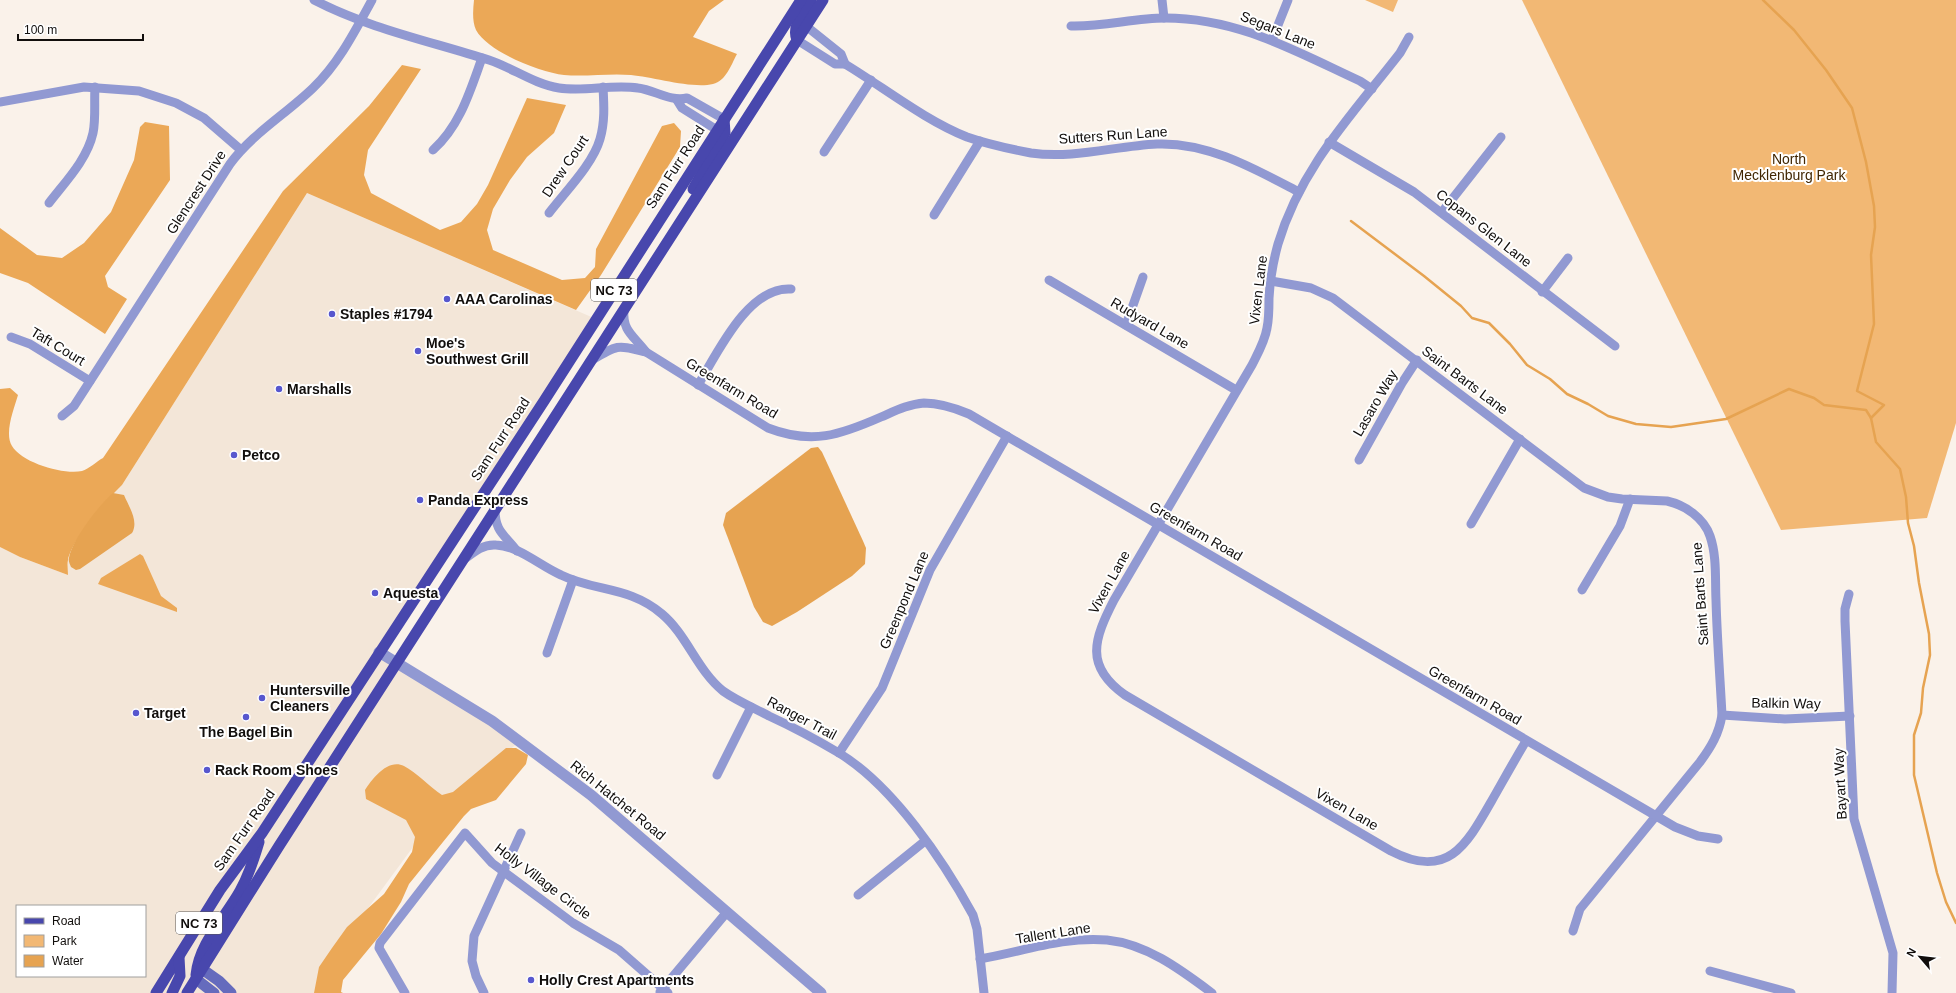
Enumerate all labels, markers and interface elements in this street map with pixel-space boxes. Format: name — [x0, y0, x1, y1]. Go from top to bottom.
street label: Segars Lane — [1238, 8, 1318, 52]
scale bar — [18, 16, 143, 42]
text: 100 m — [24, 23, 57, 37]
street label: Sam Furr Road — [642, 123, 708, 211]
street label: Sutters Run Lane — [1058, 123, 1168, 147]
street label: Drew Court — [539, 132, 591, 200]
street label: Glencrest Drive — [163, 147, 229, 237]
park label: North Mecklenburg Park — [1733, 151, 1846, 183]
street label: Copans Glen Lane — [1433, 186, 1535, 270]
street label: Vixen Lane — [1246, 254, 1270, 326]
road number: NC 73 — [591, 279, 637, 301]
place label: AAA Carolinas — [455, 291, 553, 307]
marker: AAA Carolinas — [442, 294, 452, 304]
street label: Rudyard Lane — [1108, 294, 1192, 352]
place label: Staples #1794 — [340, 306, 433, 322]
marker: Staples #1794 — [327, 309, 337, 319]
street label: Taft Court — [28, 324, 88, 369]
place label: Moe's Southwest Grill — [426, 335, 529, 367]
street label: Saint Barts Lane — [1419, 342, 1511, 418]
marker: Moe's Southwest Grill — [413, 346, 423, 356]
street label: Greenfarm Road — [683, 354, 781, 422]
street label: Lasaro Way — [1350, 367, 1400, 439]
place label: Marshalls — [287, 381, 352, 397]
marker: Marshalls — [274, 384, 284, 394]
street label: Sam Furr Road — [467, 395, 533, 483]
place label: Petco — [242, 447, 280, 463]
marker: Petco — [229, 450, 239, 460]
place label: Panda Express — [428, 492, 529, 508]
marker: Panda Express — [415, 495, 425, 505]
street label: Greenfarm Road — [1147, 498, 1245, 564]
street label: Saint Barts Lane — [1688, 542, 1712, 646]
street label: Vixen Lane — [1085, 547, 1133, 616]
street label: Greenpond Lane — [876, 548, 932, 651]
place label: Aquesta — [383, 585, 438, 601]
marker: Aquesta — [370, 588, 380, 598]
street label: Greenfarm Road — [1426, 662, 1524, 728]
place label: Huntersville Cleaners — [270, 682, 350, 714]
marker: Huntersville Cleaners — [257, 693, 267, 703]
street label: Ranger Trail — [765, 693, 839, 743]
street label: Balkin Way — [1751, 694, 1821, 712]
place label: Target — [144, 705, 186, 721]
marker: Target — [131, 708, 141, 718]
marker: The Bagel Bin — [241, 712, 251, 722]
place label: The Bagel Bin — [199, 724, 293, 740]
street label: Bayart Way — [1830, 748, 1850, 820]
street label: Rich Hatchet Road — [567, 757, 669, 843]
place label: Rack Room Shoes — [215, 762, 338, 778]
marker: Rack Room Shoes — [202, 765, 212, 775]
street label: Vixen Lane — [1313, 785, 1381, 833]
street label: Sam Furr Road — [210, 786, 278, 874]
street label: Holly Village Circle — [492, 840, 594, 923]
legend — [16, 905, 146, 977]
road number: NC 73 — [176, 912, 222, 934]
text: Road — [52, 914, 81, 928]
street label: Tallent Lane — [1014, 919, 1092, 947]
text: Park — [52, 934, 78, 948]
north arrow — [1900, 937, 1940, 977]
text: N — [1904, 946, 1918, 959]
text: Water — [52, 954, 84, 968]
place label: Holly Crest Apartments — [539, 972, 694, 988]
marker: Holly Crest Apartments — [526, 975, 536, 985]

